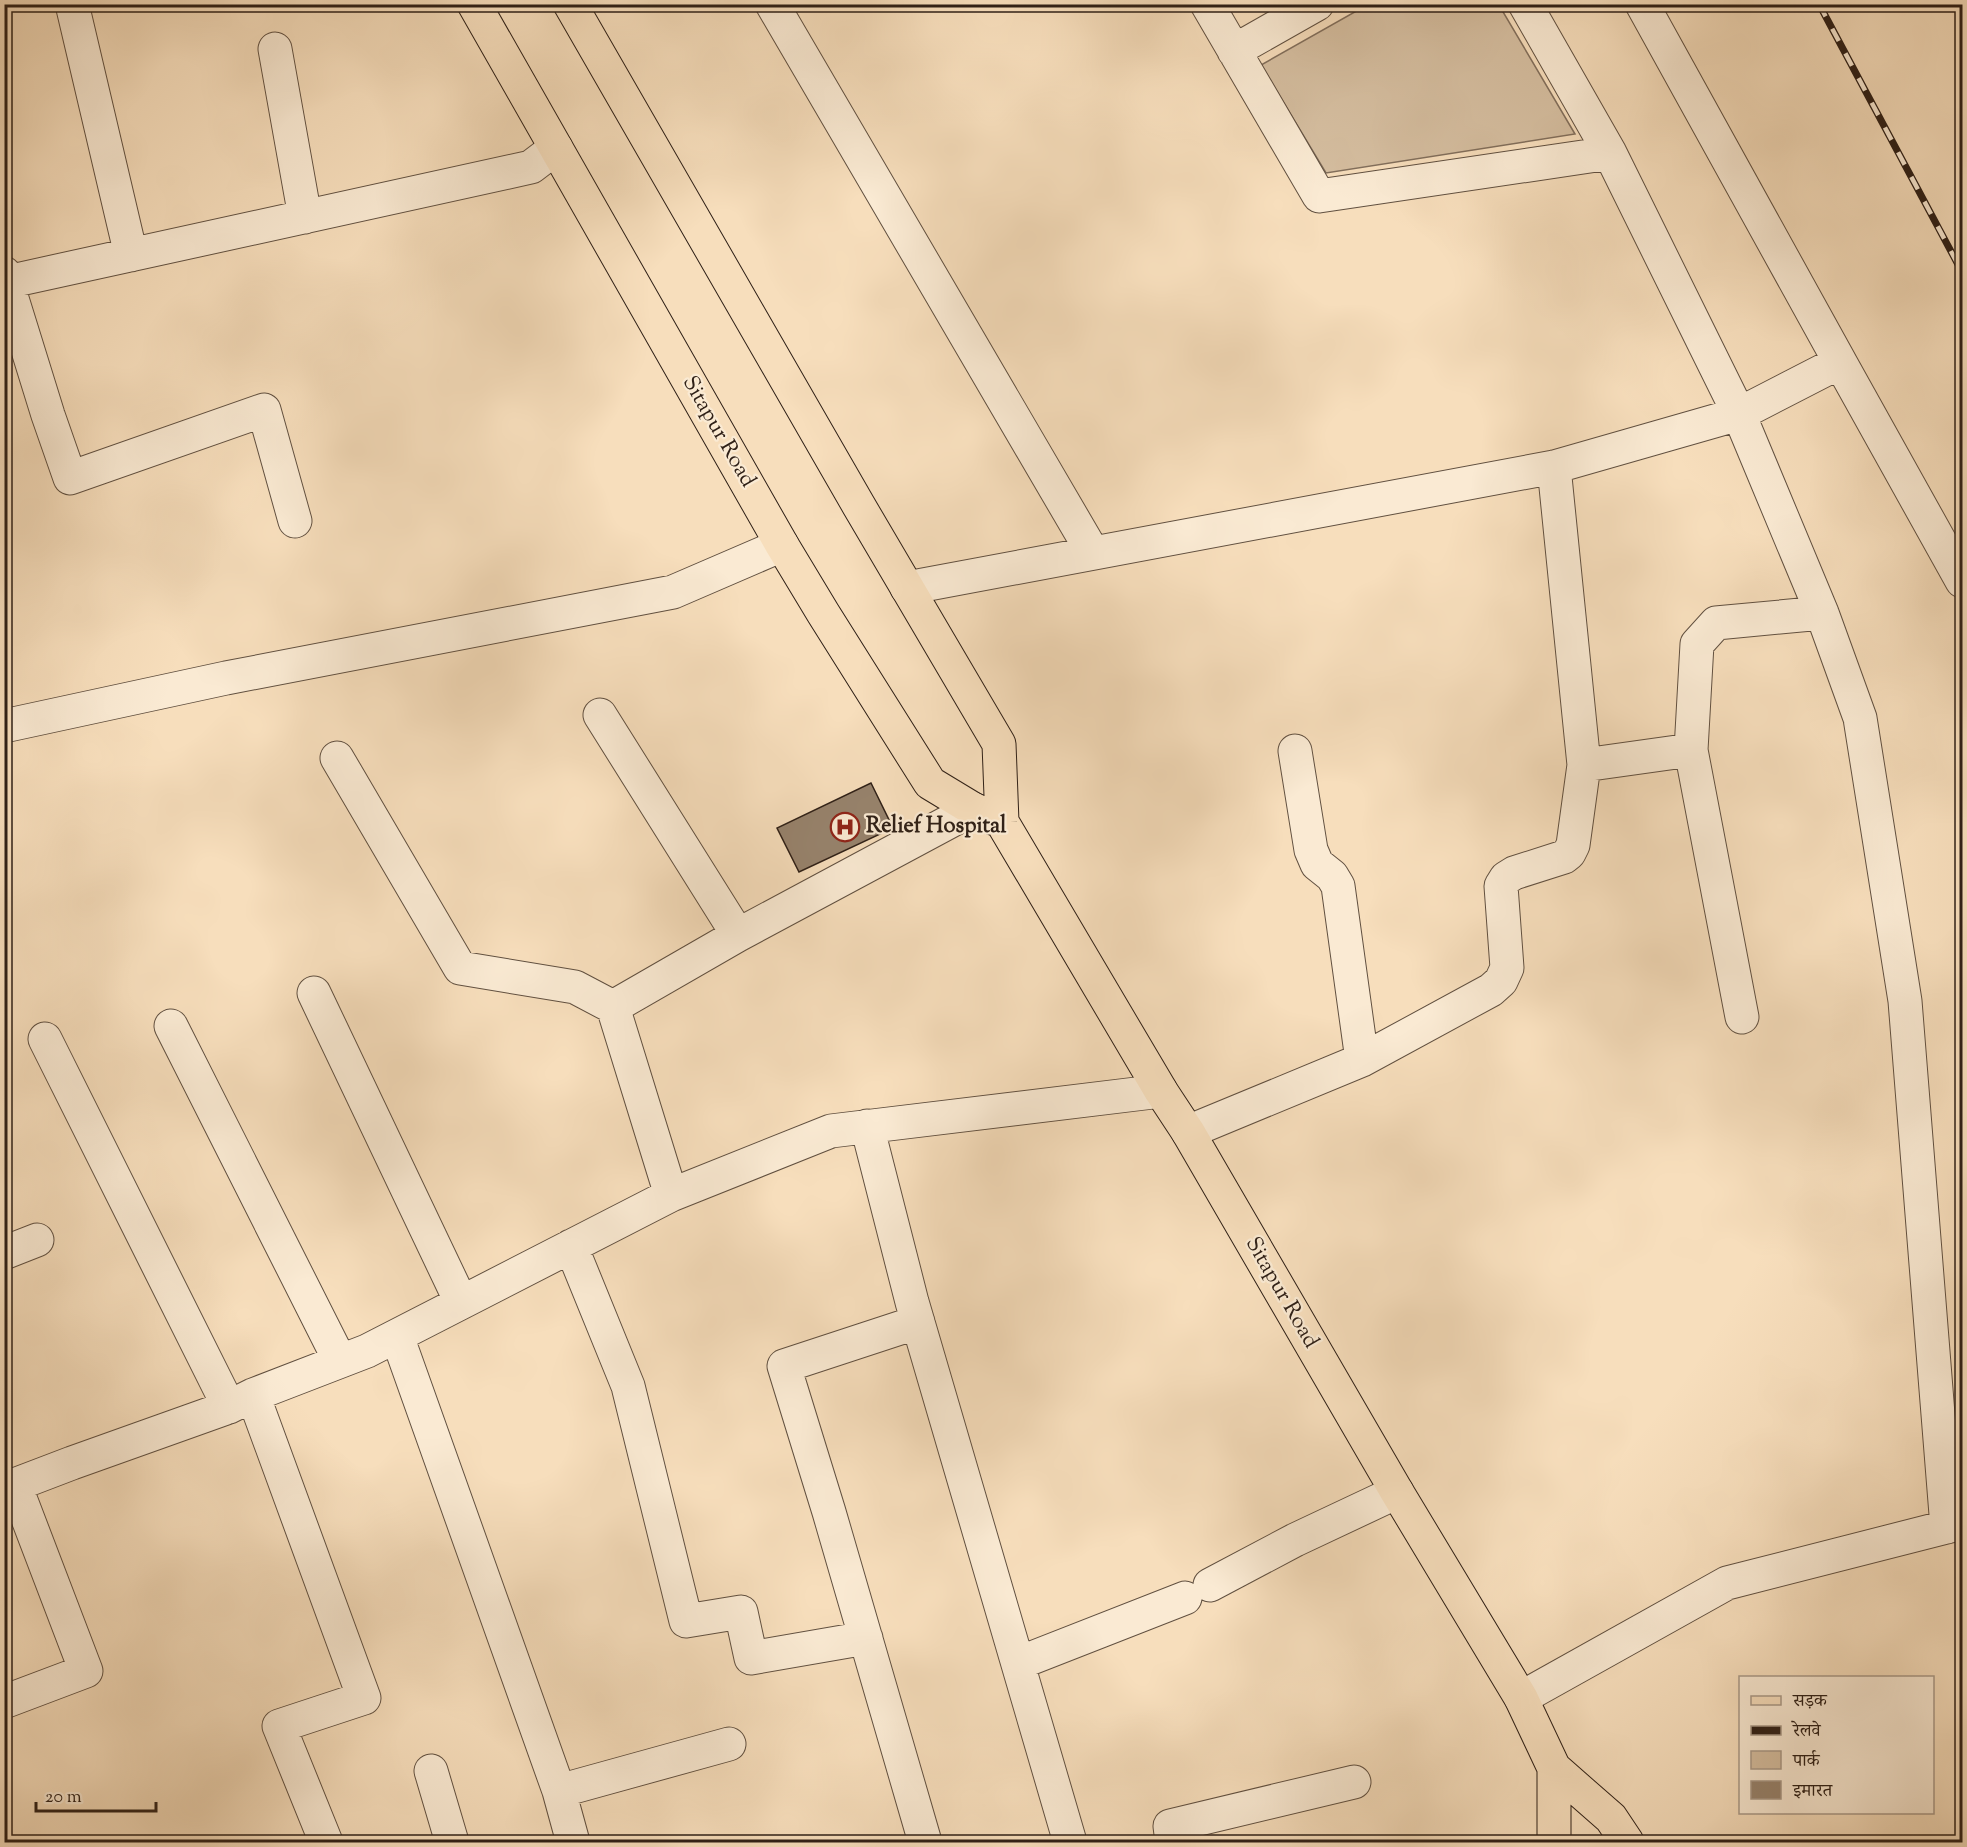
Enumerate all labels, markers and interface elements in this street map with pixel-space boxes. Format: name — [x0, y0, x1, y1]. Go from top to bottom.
street label: Sitapur Road — [673, 370, 763, 494]
hospital icon: Relief Hospital — [829, 811, 861, 843]
place label: Relief Hospital — [866, 811, 1007, 843]
street label: Sitapur Road — [1236, 1231, 1326, 1355]
legend — [1739, 1676, 1934, 1814]
text: सड़क — [1792, 1689, 1828, 1715]
text: रेलवे — [1791, 1719, 1822, 1745]
text: पार्क — [1792, 1749, 1821, 1775]
scale bar — [36, 1775, 156, 1813]
text: इमारत — [1792, 1779, 1833, 1805]
text: 20 m — [45, 1785, 82, 1811]

